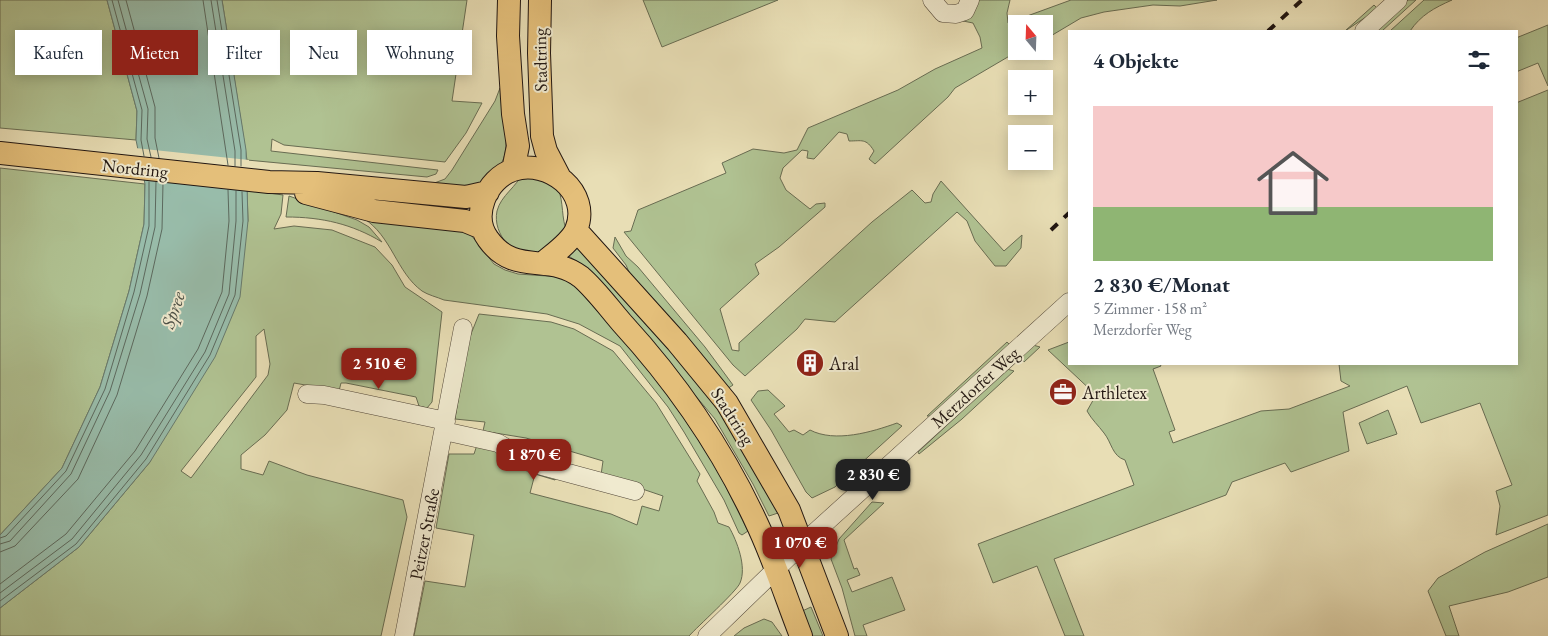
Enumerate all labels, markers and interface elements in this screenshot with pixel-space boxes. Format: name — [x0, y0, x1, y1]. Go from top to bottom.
north arrow — [1008, 15, 1052, 60]
map controls — [1008, 15, 1053, 170]
street label: Stadtring — [528, 28, 552, 92]
chip: Kaufen — [15, 30, 102, 75]
chip: Mieten — [112, 30, 198, 75]
chip: Filter — [208, 30, 280, 75]
chip: Neu — [290, 30, 357, 75]
chip: Wohnung — [367, 30, 472, 75]
icon: filters — [1465, 46, 1493, 74]
text: 4 Objekte — [1093, 47, 1179, 74]
button: + — [1008, 70, 1053, 115]
button: − — [1008, 125, 1053, 170]
icon: home — [1248, 138, 1338, 228]
street label: Nordring — [101, 153, 169, 183]
text: 2 830 €/Monat — [1093, 271, 1230, 298]
water label: Spree — [155, 288, 191, 333]
text: 5 Zimmer · 158 m² — [1093, 298, 1207, 319]
text: Merzdorfer Weg — [1093, 319, 1192, 340]
street label: Merzdorfer Weg — [926, 341, 1024, 433]
pin: 2 510 € — [333, 348, 425, 390]
building icon: Aral — [795, 348, 825, 378]
place label: Aral — [828, 352, 859, 375]
text: 2 510 € — [352, 353, 406, 374]
office icon: Arthletex — [1048, 377, 1078, 407]
place label: Arthletex — [1081, 381, 1147, 404]
street label: Stadtring — [706, 383, 760, 449]
pin: 1 870 € — [488, 438, 580, 481]
text: 1 870 € — [507, 444, 561, 465]
pin: 2 830 € — [827, 458, 919, 501]
text: 2 830 € — [846, 464, 900, 485]
street label: Peitzer Straße — [404, 486, 444, 582]
pin: 1 070 € — [754, 526, 846, 569]
text: 1 070 € — [773, 532, 827, 553]

